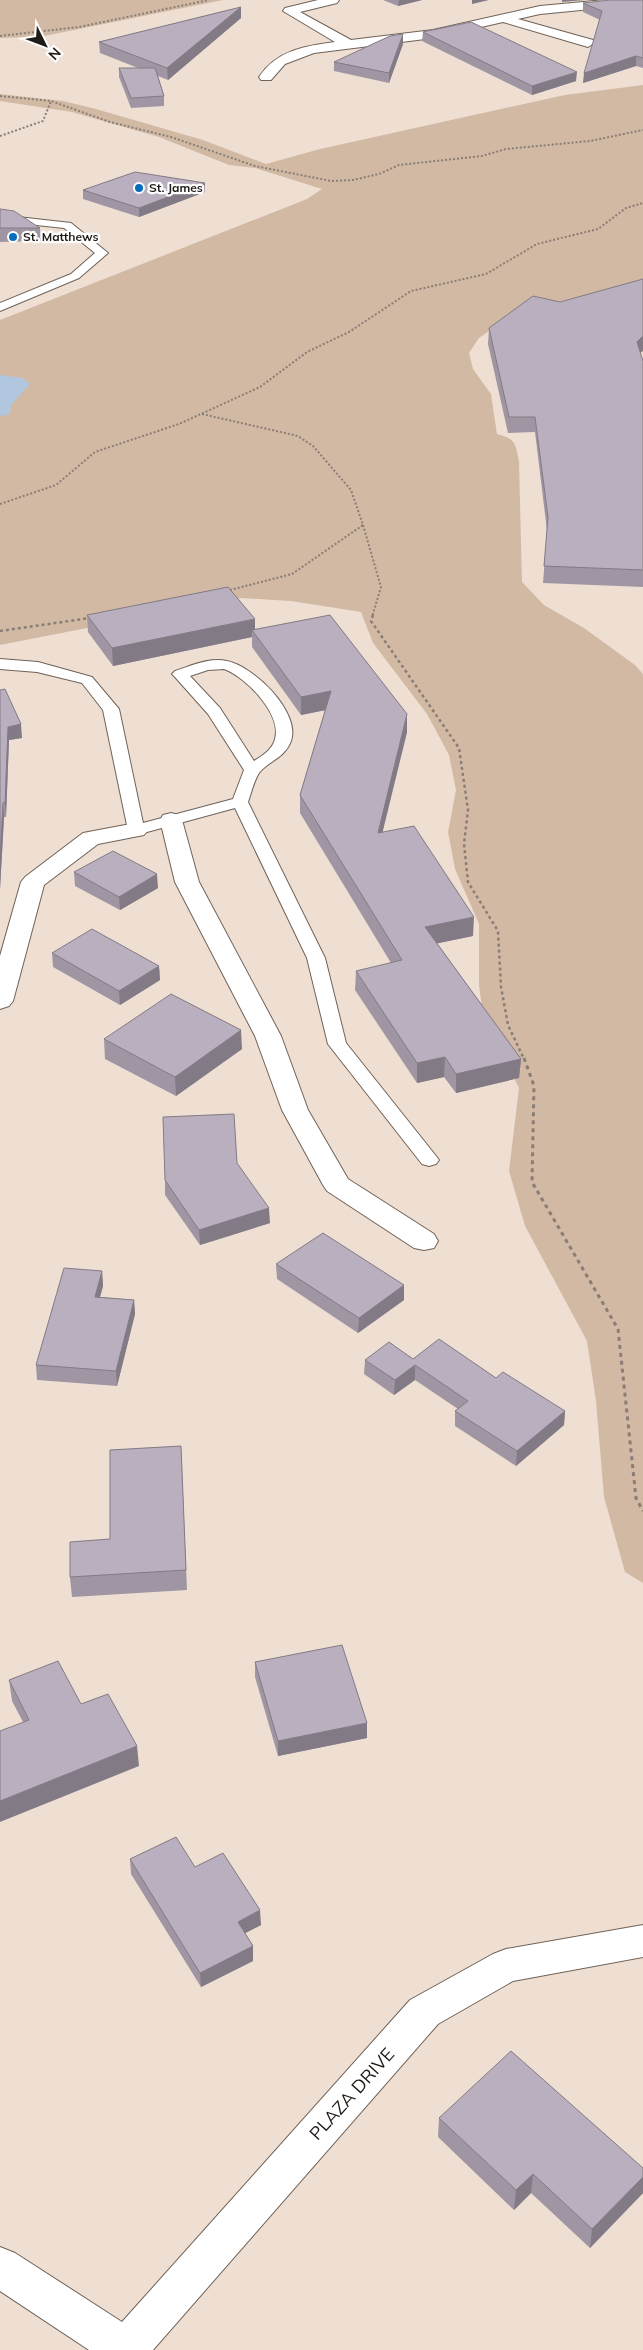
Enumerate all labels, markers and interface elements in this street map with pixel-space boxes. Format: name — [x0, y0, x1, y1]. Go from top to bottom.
north arrow — [20, 20, 70, 70]
text: N — [44, 44, 65, 64]
place label: St. James — [149, 180, 203, 195]
marker: St. James — [133, 182, 145, 194]
place label: St. Matthews — [23, 229, 99, 244]
marker: St. Matthews — [7, 231, 19, 243]
street label: PLAZA DRIVE — [304, 2043, 399, 2145]

